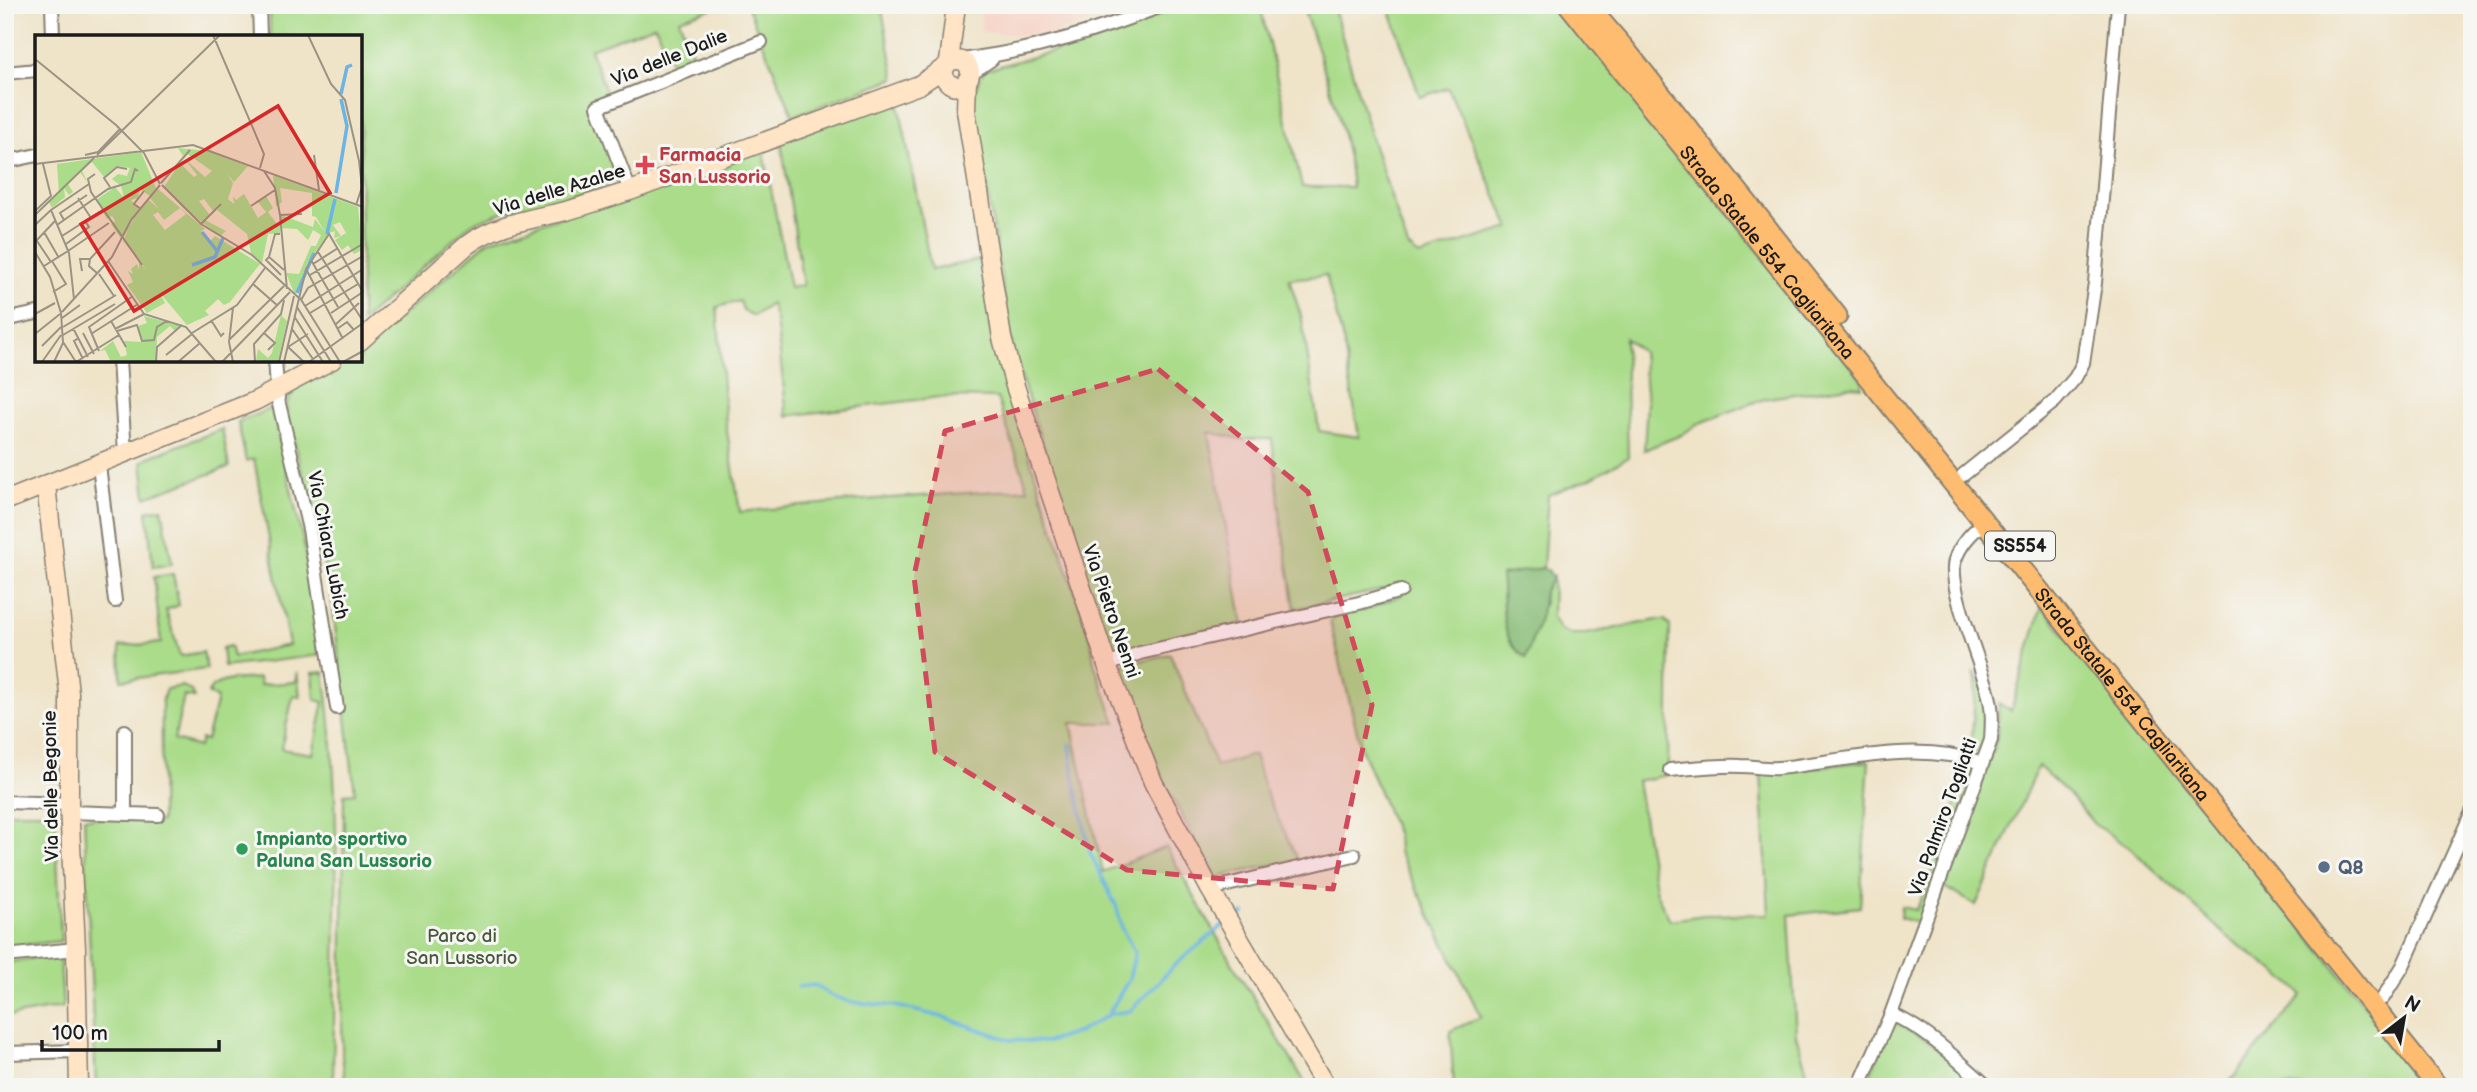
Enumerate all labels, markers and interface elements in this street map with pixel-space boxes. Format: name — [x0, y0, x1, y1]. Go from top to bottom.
street label: Via delle Dalie — [608, 25, 731, 92]
inset map — [35, 35, 362, 362]
street label: Strada Statale 554 Cagliaritana — [1674, 142, 1859, 364]
place label: Farmacia San Lussorio — [659, 144, 771, 189]
marker: Farmacia San Lussorio — [637, 157, 653, 173]
street label: Via delle Azalee — [491, 159, 628, 221]
street label: Via Chiara Lubich — [302, 469, 353, 622]
road number: SS554 — [1985, 532, 2055, 560]
street label: Via Pietro Nenni — [1077, 542, 1144, 681]
street label: Strada Statale 554 Cagliaritana — [2029, 584, 2214, 807]
street label: Via delle Begonie — [39, 710, 64, 862]
street label: Via Palmiro Togliatti — [1904, 735, 1983, 900]
place label: Impianto sportivo Paluna San Lussorio — [256, 828, 432, 873]
marker: Impianto sportivo Paluna San Lussorio — [234, 841, 250, 857]
place label: Q8 — [2338, 857, 2364, 880]
marker: Q8 — [2316, 859, 2332, 875]
park label: Parco di San Lussorio — [406, 925, 518, 970]
north arrow — [2368, 984, 2438, 1054]
text: N — [2400, 991, 2424, 1018]
scale bar — [42, 1008, 219, 1052]
text: 100 m — [52, 1021, 108, 1046]

